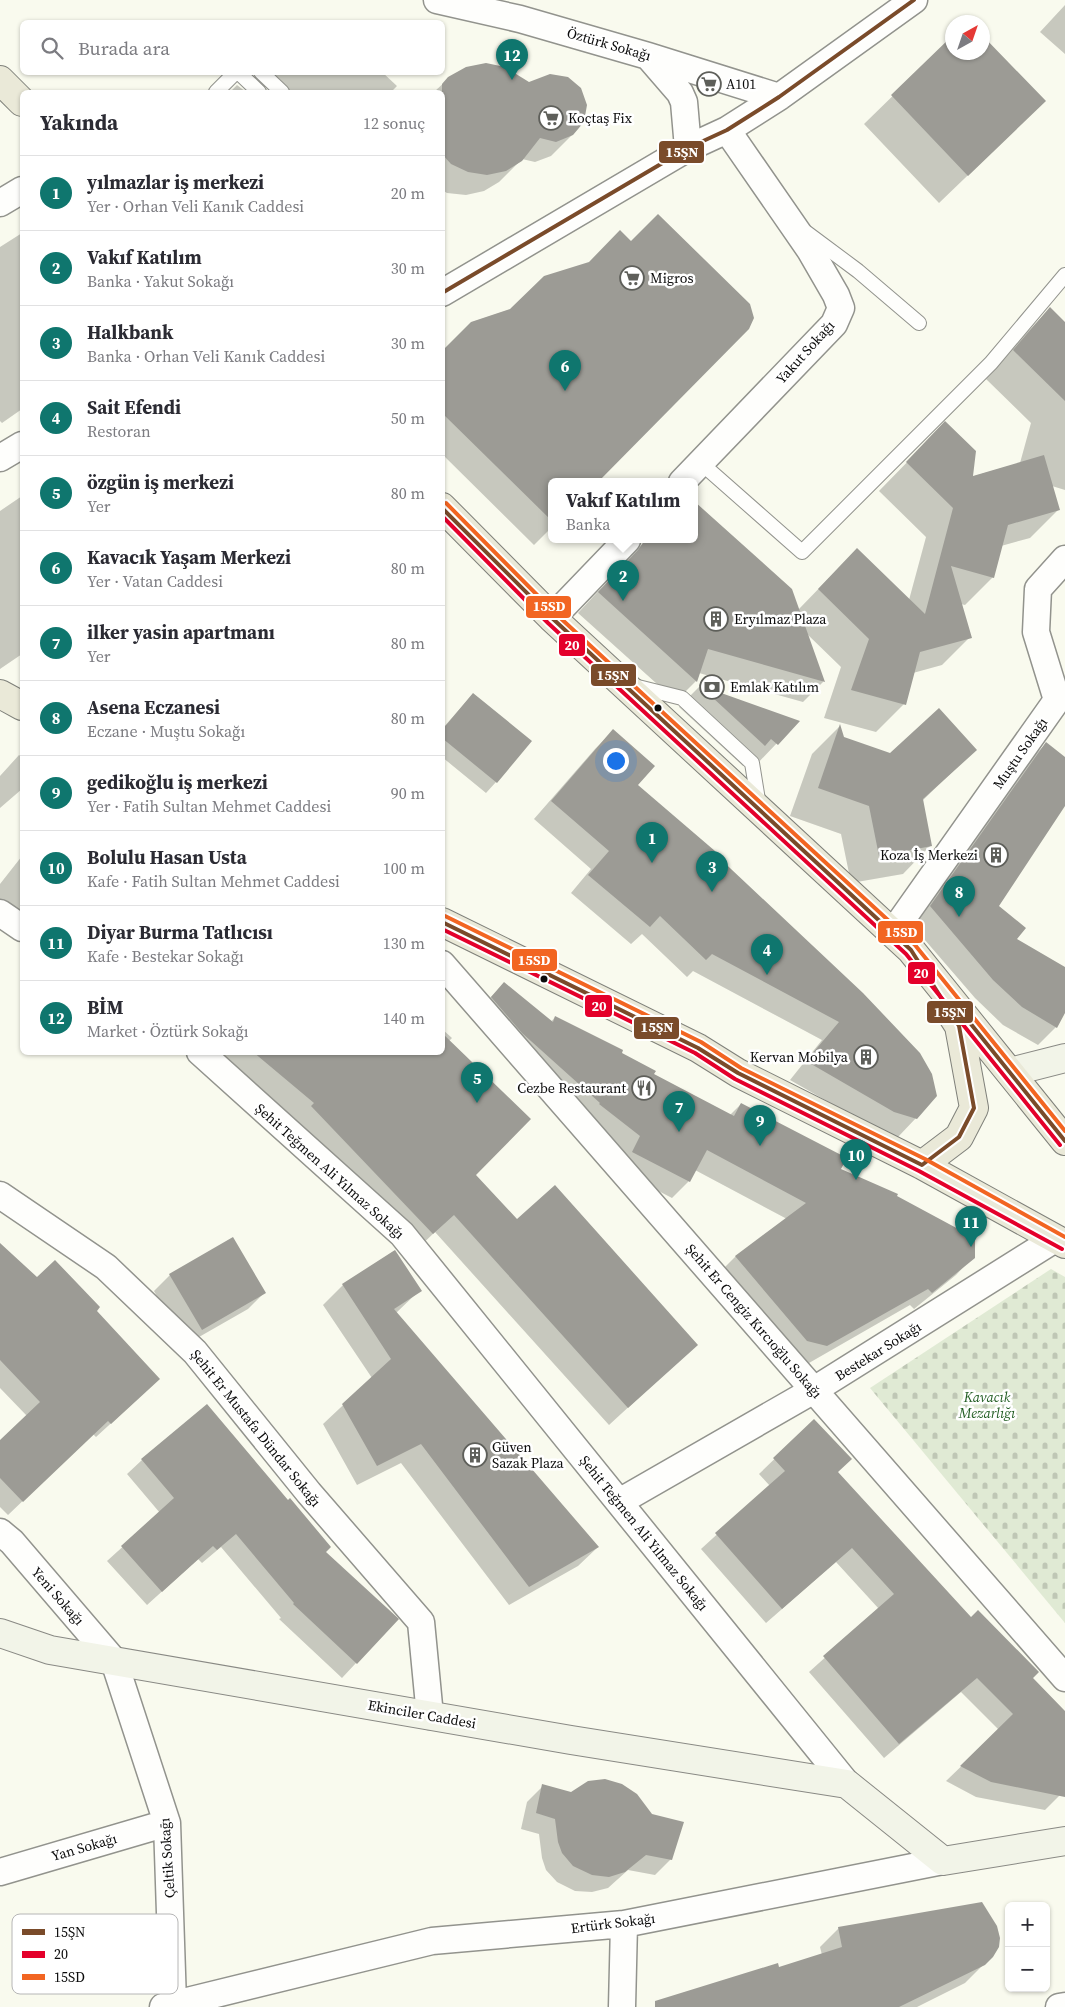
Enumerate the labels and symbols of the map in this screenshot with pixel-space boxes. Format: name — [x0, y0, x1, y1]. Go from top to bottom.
north arrow — [945, 15, 990, 60]
street label: Öztürk Sokağı — [565, 22, 653, 66]
pin: 12 — [496, 39, 528, 80]
supermarket icon: A101 — [696, 71, 722, 97]
place label: A101 — [726, 74, 756, 94]
supermarket icon: Koçtaş Fix — [538, 105, 564, 131]
place label: Koçtaş Fix — [568, 108, 633, 128]
line badge: 15ŞN — [658, 140, 705, 164]
text: 15ŞN — [666, 142, 698, 162]
supermarket icon: Migros — [619, 265, 645, 291]
place label: Migros — [650, 268, 694, 288]
street label: Yakut Sokağı — [771, 316, 839, 388]
pin: 6 — [549, 350, 581, 391]
pin: 2 — [607, 560, 639, 601]
line badge: 15SD — [525, 595, 572, 619]
text: 15SD — [533, 596, 565, 616]
building icon: Eryılmaz Plaza — [703, 606, 729, 632]
place label: Eryılmaz Plaza — [734, 609, 827, 629]
line badge: 20 — [558, 633, 586, 657]
text: 20 — [564, 635, 580, 655]
line badge: 15ŞN — [590, 663, 637, 687]
text: 15ŞN — [597, 665, 629, 685]
bank icon: Emlak Katılım — [699, 674, 725, 700]
place label: Emlak Katılım — [730, 677, 820, 697]
unlabelled marker — [653, 703, 663, 713]
street label: Muştu Sokağı — [988, 713, 1052, 793]
your location — [603, 748, 629, 774]
pin: 1 — [636, 822, 668, 863]
building icon: Koza İş Merkezi — [983, 842, 1009, 868]
place label: Koza İş Merkezi — [880, 845, 978, 865]
pin: 3 — [696, 851, 728, 892]
pin: 8 — [943, 876, 975, 917]
line badge: 15SD — [877, 920, 924, 944]
text: 15SD — [885, 922, 917, 942]
pin: 4 — [751, 934, 783, 975]
line badge: 15SD — [511, 948, 558, 972]
text: 15SD — [518, 950, 550, 970]
line badge: 20 — [907, 961, 936, 985]
text: 20 — [913, 963, 929, 983]
unlabelled marker — [539, 974, 549, 984]
line badge: 20 — [584, 994, 613, 1018]
text: 20 — [591, 996, 607, 1016]
line badge: 15ŞN — [926, 1000, 974, 1024]
text: 15ŞN — [934, 1002, 966, 1022]
line badge: 15ŞN — [633, 1016, 680, 1040]
text: 15ŞN — [641, 1017, 673, 1037]
building icon: Kervan Mobilya — [853, 1044, 879, 1070]
place label: Kervan Mobilya — [750, 1047, 849, 1067]
pin: 5 — [461, 1062, 493, 1103]
restaurant icon: Cezbe Restaurant — [631, 1075, 657, 1101]
place label: Cezbe Restaurant — [517, 1078, 626, 1098]
pin: 7 — [663, 1091, 695, 1132]
street label: Şehit Teğmen Ali Yılmaz Sokağı — [251, 1098, 409, 1244]
pin: 9 — [744, 1105, 776, 1146]
pin: 10 — [840, 1139, 872, 1180]
pin: 11 — [955, 1206, 987, 1247]
street label: Şehit Er Cengiz Kırcıoğlu Sokağı — [681, 1239, 827, 1403]
street label: Bestekar Sokağı — [831, 1316, 925, 1386]
street label: Şehit Er Mustafa Dündar Sokağı — [186, 1345, 326, 1511]
park label: Kavacık Mezarlığı — [958, 1387, 1016, 1423]
place label: Güven Sazak Plaza — [492, 1437, 565, 1473]
building icon: Güven Sazak Plaza — [462, 1442, 488, 1468]
street label: Şehit Teğmen Ali Yılmaz Sokağı — [575, 1451, 713, 1615]
street label: Yeni Sokağı — [27, 1562, 89, 1630]
street label: Ekinciler Caddesi — [366, 1695, 478, 1733]
street label: Çeltik Sokaḡı — [154, 1817, 180, 1899]
street label: Yan Sokağı — [49, 1828, 119, 1866]
street label: Ertürk Sokağı — [570, 1908, 656, 1938]
legend — [12, 1914, 178, 1994]
text: 15ŞN — [54, 1922, 85, 1942]
text: 20 — [54, 1944, 68, 1964]
text: 15SD — [54, 1967, 85, 1987]

